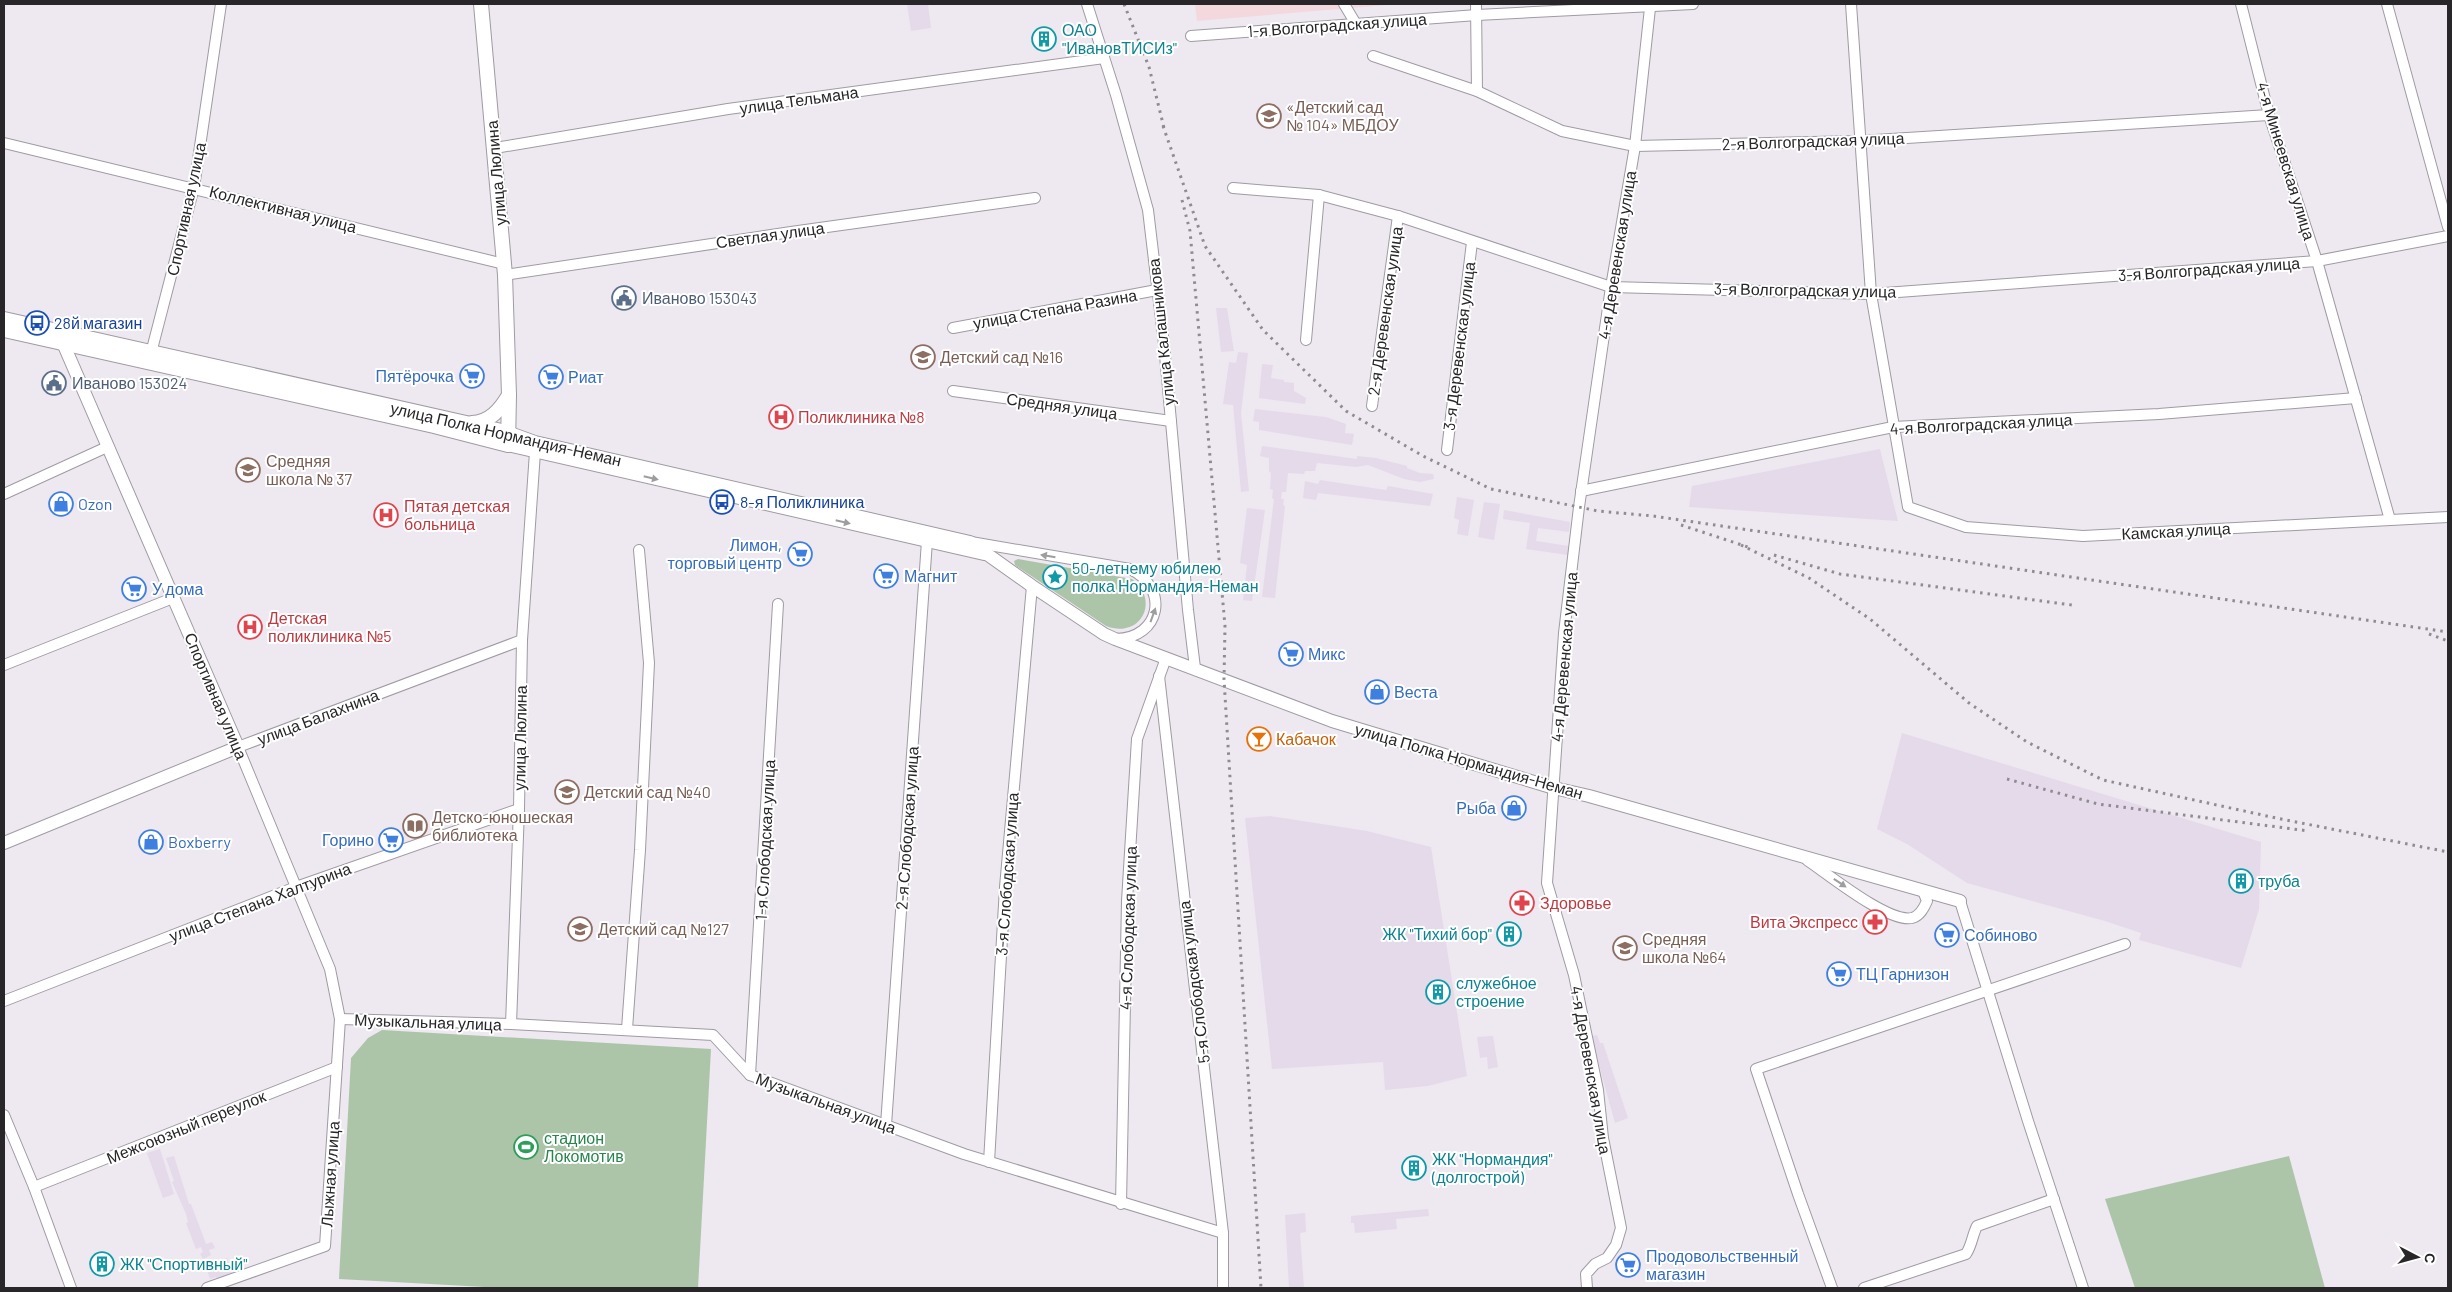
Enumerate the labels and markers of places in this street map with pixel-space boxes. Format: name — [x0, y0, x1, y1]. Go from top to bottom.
place label: ОАО "ИвановТИСИз" — [1062, 20, 1177, 57]
building icon: ОАО "ИвановТИСИз" — [1031, 26, 1057, 52]
place label: «Детский сад № 104» МБДОУ — [1286, 97, 1399, 134]
school or university icon: «Детский сад № 104» МБДОУ — [1256, 103, 1282, 129]
public building icon: Иваново 153043 — [611, 285, 637, 311]
place label: Иваново 153043 — [642, 288, 757, 307]
bus stop icon: 28й магазин — [24, 310, 50, 336]
place label: 28й магазин — [54, 313, 142, 332]
school or university icon: Детский сад №16 — [910, 344, 936, 370]
place label: Детский сад №16 — [940, 347, 1063, 366]
supermarket icon: Пятёрочка — [459, 363, 485, 389]
supermarket icon: Риат — [538, 364, 564, 390]
place label: Пятёрочка — [376, 366, 454, 385]
place label: Риат — [568, 367, 604, 386]
public building icon: Иваново 153024 — [41, 370, 67, 396]
place label: Иваново 153024 — [72, 373, 187, 392]
hospital icon: Поликлиника №8 — [768, 404, 794, 430]
place label: Поликлиника №8 — [798, 407, 925, 426]
place label: Средняя школа № 37 — [266, 451, 353, 488]
school or university icon: Средняя школа № 37 — [235, 457, 261, 483]
bus stop icon: 8-я Поликлиника — [709, 489, 735, 515]
shop icon: Ozon — [48, 491, 74, 517]
place label: 8-я Поликлиника — [740, 492, 864, 511]
place label: Ozon — [78, 494, 112, 513]
place label: Пятая детская больница — [404, 496, 510, 533]
hospital icon: Пятая детская больница — [373, 502, 399, 528]
place label: Лимон, торговый центр — [668, 535, 782, 572]
supermarket icon: Лимон, торговый центр — [787, 541, 813, 567]
place label: 50-летнему юбилею полка Нормандия-Неман — [1072, 558, 1259, 595]
supermarket icon: Магнит — [873, 563, 899, 589]
place icon: 50-летнему юбилею полка Нормандия-Неман — [1042, 564, 1068, 590]
place label: Магнит — [904, 566, 958, 585]
supermarket icon: У дома — [121, 576, 147, 602]
place label: У дома — [152, 579, 204, 598]
place label: Детская поликлиника №5 — [268, 608, 392, 645]
hospital icon: Детская поликлиника №5 — [237, 614, 263, 640]
supermarket icon: Микс — [1278, 641, 1304, 667]
place label: Микс — [1308, 644, 1345, 663]
shop icon: Веста — [1364, 679, 1390, 705]
place label: Веста — [1394, 682, 1438, 701]
bar icon: Кабачок — [1246, 726, 1272, 752]
place label: Кабачок — [1276, 729, 1337, 748]
school or university icon: Детский сад №40 — [554, 779, 580, 805]
place label: Детский сад №40 — [584, 782, 711, 801]
shop icon: Рыба — [1501, 795, 1527, 821]
place label: Рыба — [1456, 798, 1496, 817]
place label: Детско-юношеская библиотека — [432, 807, 573, 844]
library icon: Детско-юношеская библиотека — [402, 813, 428, 839]
supermarket icon: Горино — [378, 827, 404, 853]
shop icon: Boxberry — [138, 829, 164, 855]
place label: Горино — [322, 830, 374, 849]
place label: Boxberry — [168, 832, 231, 851]
building icon: труба — [2228, 868, 2254, 894]
place label: труба — [2258, 871, 2300, 890]
pharmacy icon: Здоровье — [1509, 890, 1535, 916]
place label: Здоровье — [1540, 893, 1612, 912]
pharmacy icon: Вита Экспресс — [1862, 909, 1888, 935]
place label: Вита Экспресс — [1750, 912, 1858, 931]
school or university icon: Детский сад №127 — [567, 916, 593, 942]
place label: Детский сад №127 — [598, 919, 729, 938]
building icon: ЖК "Тихий бор" — [1496, 921, 1522, 947]
supermarket icon: Собиново — [1934, 922, 1960, 948]
place label: ЖК "Тихий бор" — [1382, 924, 1492, 943]
place label: Собиново — [1964, 925, 2038, 944]
place label: Средняя школа №64 — [1642, 929, 1726, 966]
school or university icon: Средняя школа №64 — [1612, 935, 1638, 961]
supermarket icon: ТЦ Гарнизон — [1826, 961, 1852, 987]
place label: ТЦ Гарнизон — [1856, 964, 1949, 983]
place label: служебное строение — [1456, 973, 1537, 1010]
building icon: служебное строение — [1425, 979, 1451, 1005]
place label: стадион Локомотив — [544, 1128, 624, 1165]
sports icon: стадион Локомотив — [513, 1134, 539, 1160]
place label: ЖК "Нормандия" (долгострой) — [1431, 1149, 1553, 1186]
building icon: ЖК "Нормандия" (долгострой) — [1401, 1155, 1427, 1181]
place label: Продовольственный магазин — [1646, 1246, 1798, 1283]
building icon: ЖК "Спортивный" — [89, 1251, 115, 1277]
supermarket icon: Продовольственный магазин — [1615, 1252, 1641, 1278]
place label: ЖК "Спортивный" — [120, 1254, 247, 1273]

